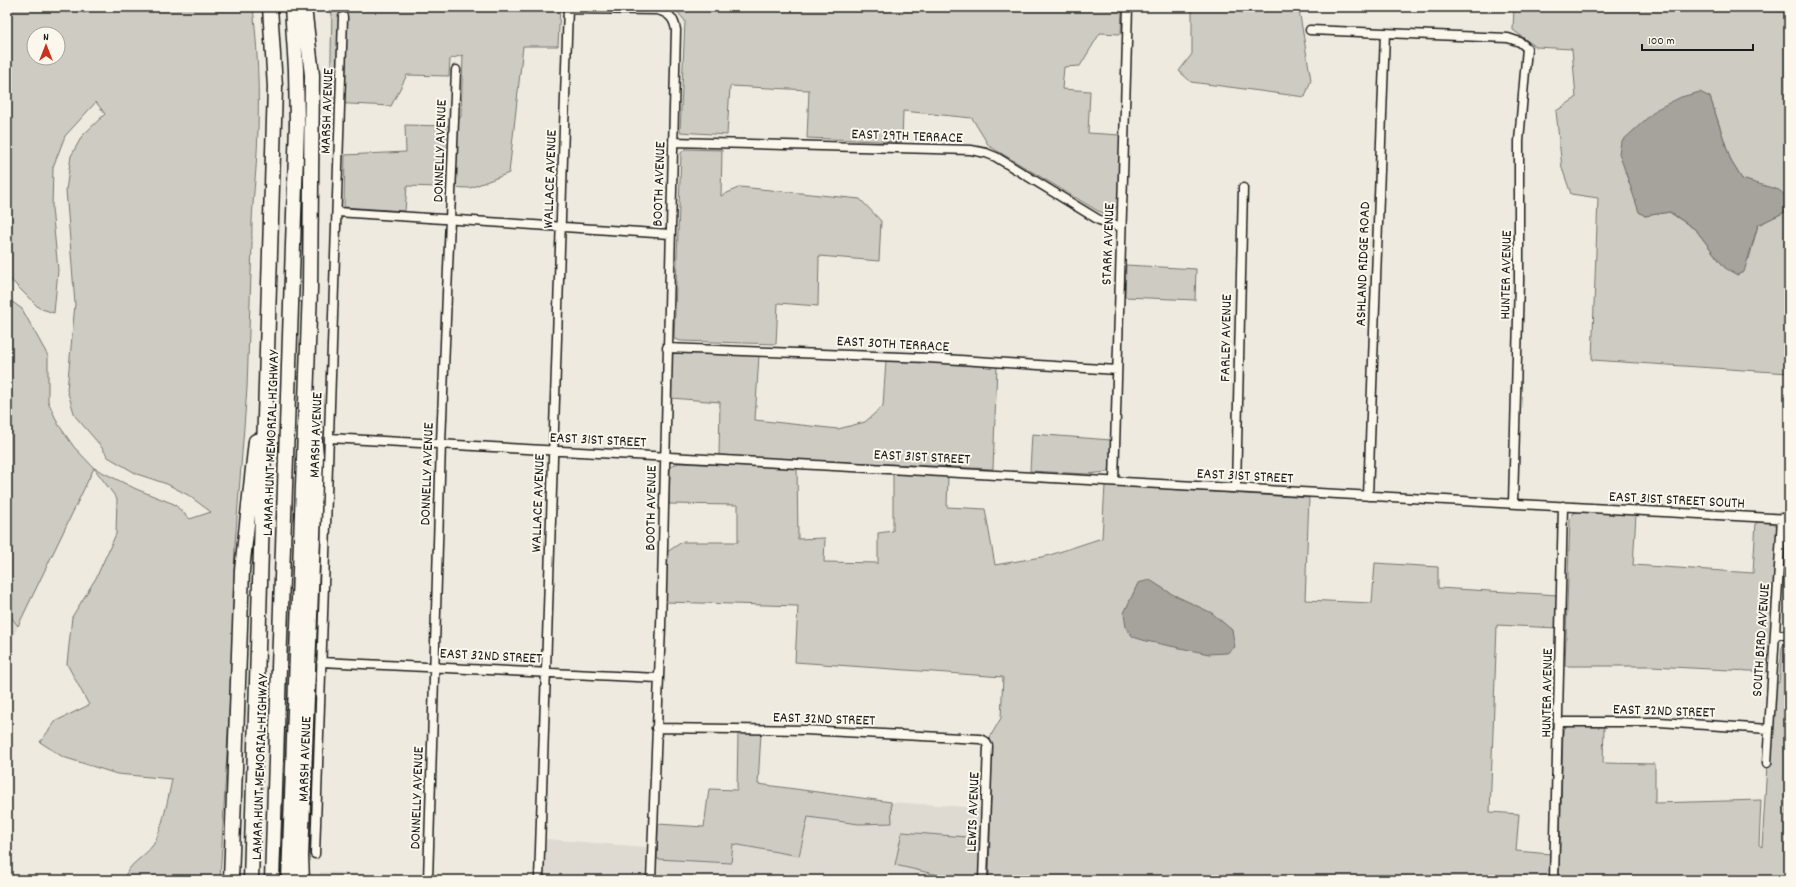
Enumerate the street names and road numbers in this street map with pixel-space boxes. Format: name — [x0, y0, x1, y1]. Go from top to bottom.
street label: MARSH AVENUE — [316, 68, 340, 154]
street label: DONNELLY AVENUE — [428, 99, 454, 203]
street label: EAST 29TH TERRACE — [851, 124, 963, 150]
street label: WALLACE AVENUE — [538, 129, 564, 229]
street label: BOOTH AVENUE — [648, 141, 672, 227]
street label: ASHLAND RIDGE ROAD — [1351, 201, 1377, 327]
street label: STARK AVENUE — [1097, 202, 1121, 285]
street label: HUNTER AVENUE — [1495, 230, 1519, 320]
street label: FARLEY AVENUE — [1215, 294, 1239, 382]
street label: EAST 30TH TERRACE — [836, 331, 950, 359]
street label: LAMAR HUNT MEMORIAL HIGHWAY — [258, 349, 286, 537]
street label: MARSH AVENUE — [305, 392, 329, 478]
street label: DONNELLY AVENUE — [415, 422, 441, 526]
street label: EAST 31ST STREET — [549, 427, 647, 455]
street label: EAST 31ST STREET — [873, 444, 971, 472]
street label: WALLACE AVENUE — [526, 453, 552, 553]
street label: EAST 31ST STREET — [1196, 463, 1294, 491]
street label: BOOTH AVENUE — [640, 465, 664, 551]
street label: EAST 31ST STREET SOUTH — [1608, 486, 1745, 516]
street label: SOUTH BIRD AVENUE — [1747, 583, 1777, 698]
street label: EAST 32ND STREET — [439, 643, 543, 671]
street label: HUNTER AVENUE — [1536, 648, 1560, 738]
street label: LAMAR HUNT MEMORIAL HIGHWAY — [247, 673, 275, 861]
street label: EAST 32ND STREET — [1612, 699, 1715, 725]
street label: EAST 32ND STREET — [772, 707, 875, 733]
street label: MARSH AVENUE — [294, 716, 318, 802]
street label: DONNELLY AVENUE — [405, 746, 431, 850]
street label: LEWIS AVENUE — [962, 772, 986, 852]

